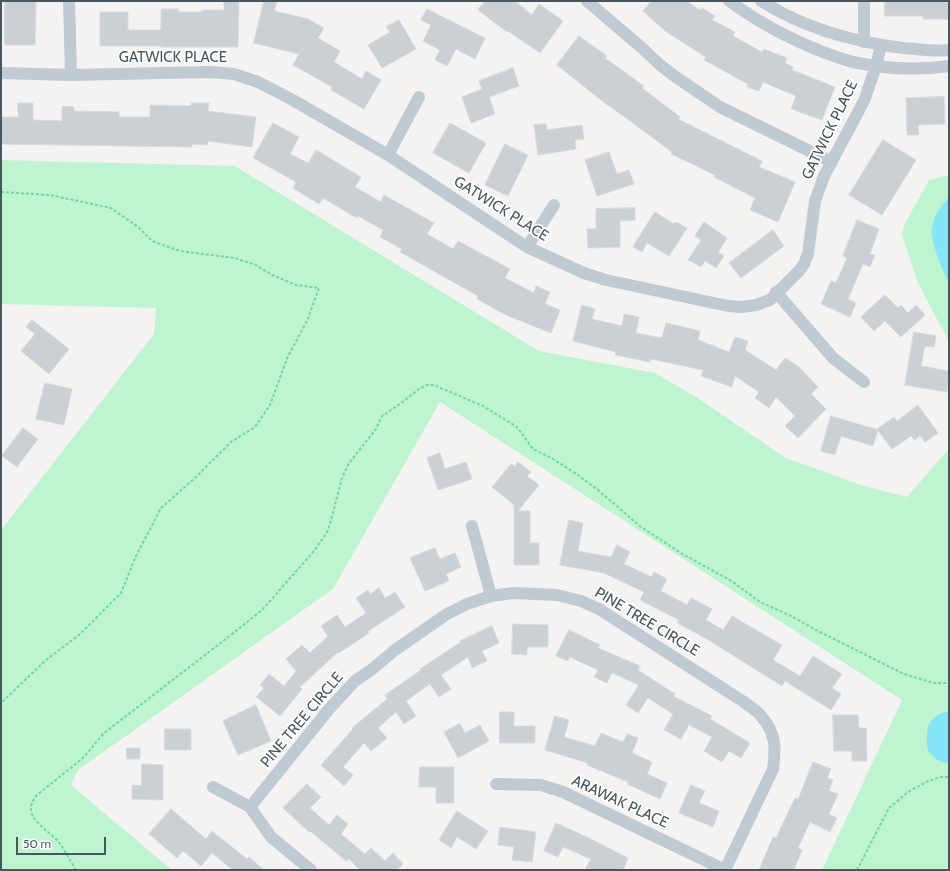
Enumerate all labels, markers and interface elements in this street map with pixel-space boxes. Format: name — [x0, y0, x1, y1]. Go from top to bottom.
street label: GATWICK PLACE — [119, 49, 227, 67]
street label: GATWICK PLACE — [798, 77, 862, 183]
street label: GATWICK PLACE — [450, 173, 552, 245]
street label: PINE TREE CIRCLE — [591, 584, 703, 660]
street label: PINE TREE CIRCLE — [257, 669, 347, 771]
street label: ARAWAK PLACE — [569, 772, 671, 832]
scale bar — [18, 829, 108, 855]
text: 50 m — [23, 836, 51, 851]

